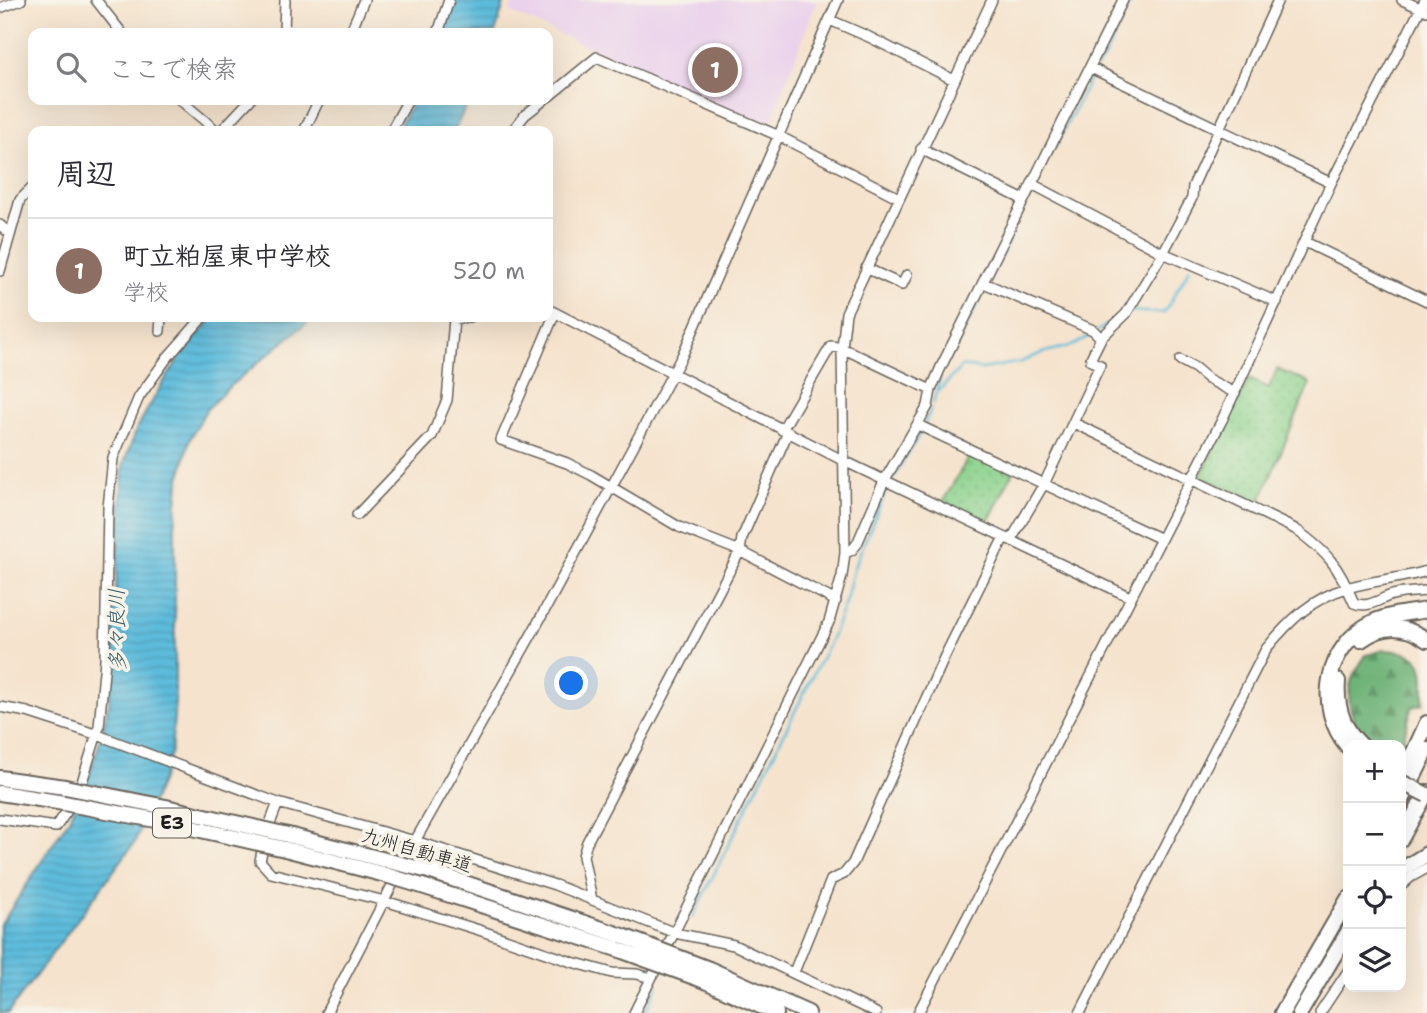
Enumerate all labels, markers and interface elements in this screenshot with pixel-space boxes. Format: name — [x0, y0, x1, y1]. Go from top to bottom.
search box — [28, 28, 553, 105]
pin: 1 — [692, 44, 738, 96]
icon: search — [52, 48, 90, 86]
text: ここで検索 — [108, 51, 238, 86]
text: 周辺 — [56, 153, 116, 194]
text: 町立粕屋東中学校 — [123, 238, 331, 273]
text: 1 — [74, 256, 84, 286]
text: 520 m — [453, 256, 525, 286]
text: 学校 — [123, 277, 169, 307]
water label: 多々良川 — [102, 588, 132, 672]
your location — [554, 666, 588, 700]
map controls — [1343, 740, 1406, 992]
button: + — [1343, 740, 1406, 803]
button: − — [1343, 803, 1406, 866]
road number: E3 — [153, 808, 191, 838]
street label: 九州自動車道 — [359, 822, 475, 878]
button: locate — [1343, 866, 1406, 929]
button: layers — [1343, 929, 1406, 992]

